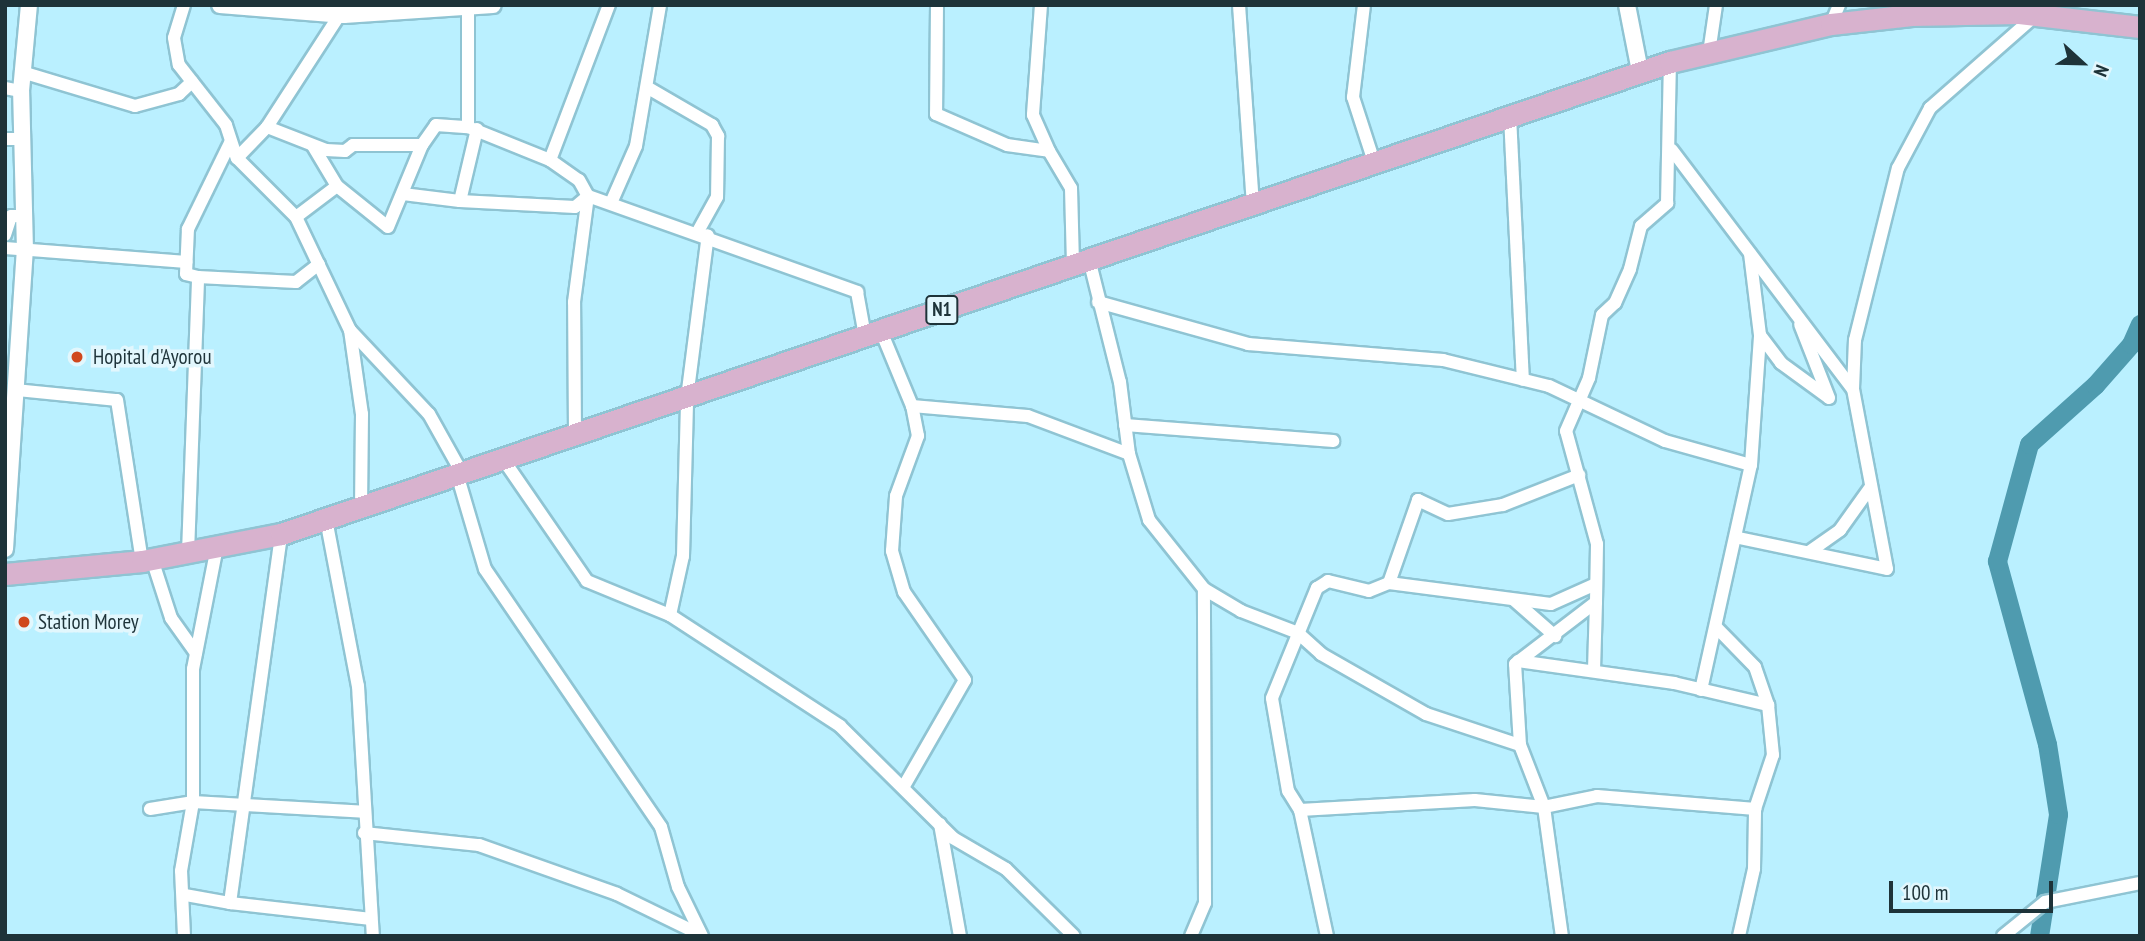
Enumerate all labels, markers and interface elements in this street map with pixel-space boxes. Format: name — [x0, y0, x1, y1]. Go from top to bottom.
north arrow — [2047, 28, 2117, 98]
text: N — [2088, 62, 2115, 80]
road number: N1 — [925, 294, 960, 326]
place label: Hopital d'Ayorou — [93, 344, 212, 370]
marker: Hopital d'Ayorou — [67, 347, 87, 367]
place label: Station Morey — [38, 609, 139, 635]
marker: Station Morey — [16, 614, 32, 630]
scale bar — [1893, 867, 2058, 911]
text: 100 m — [1902, 879, 1948, 906]

